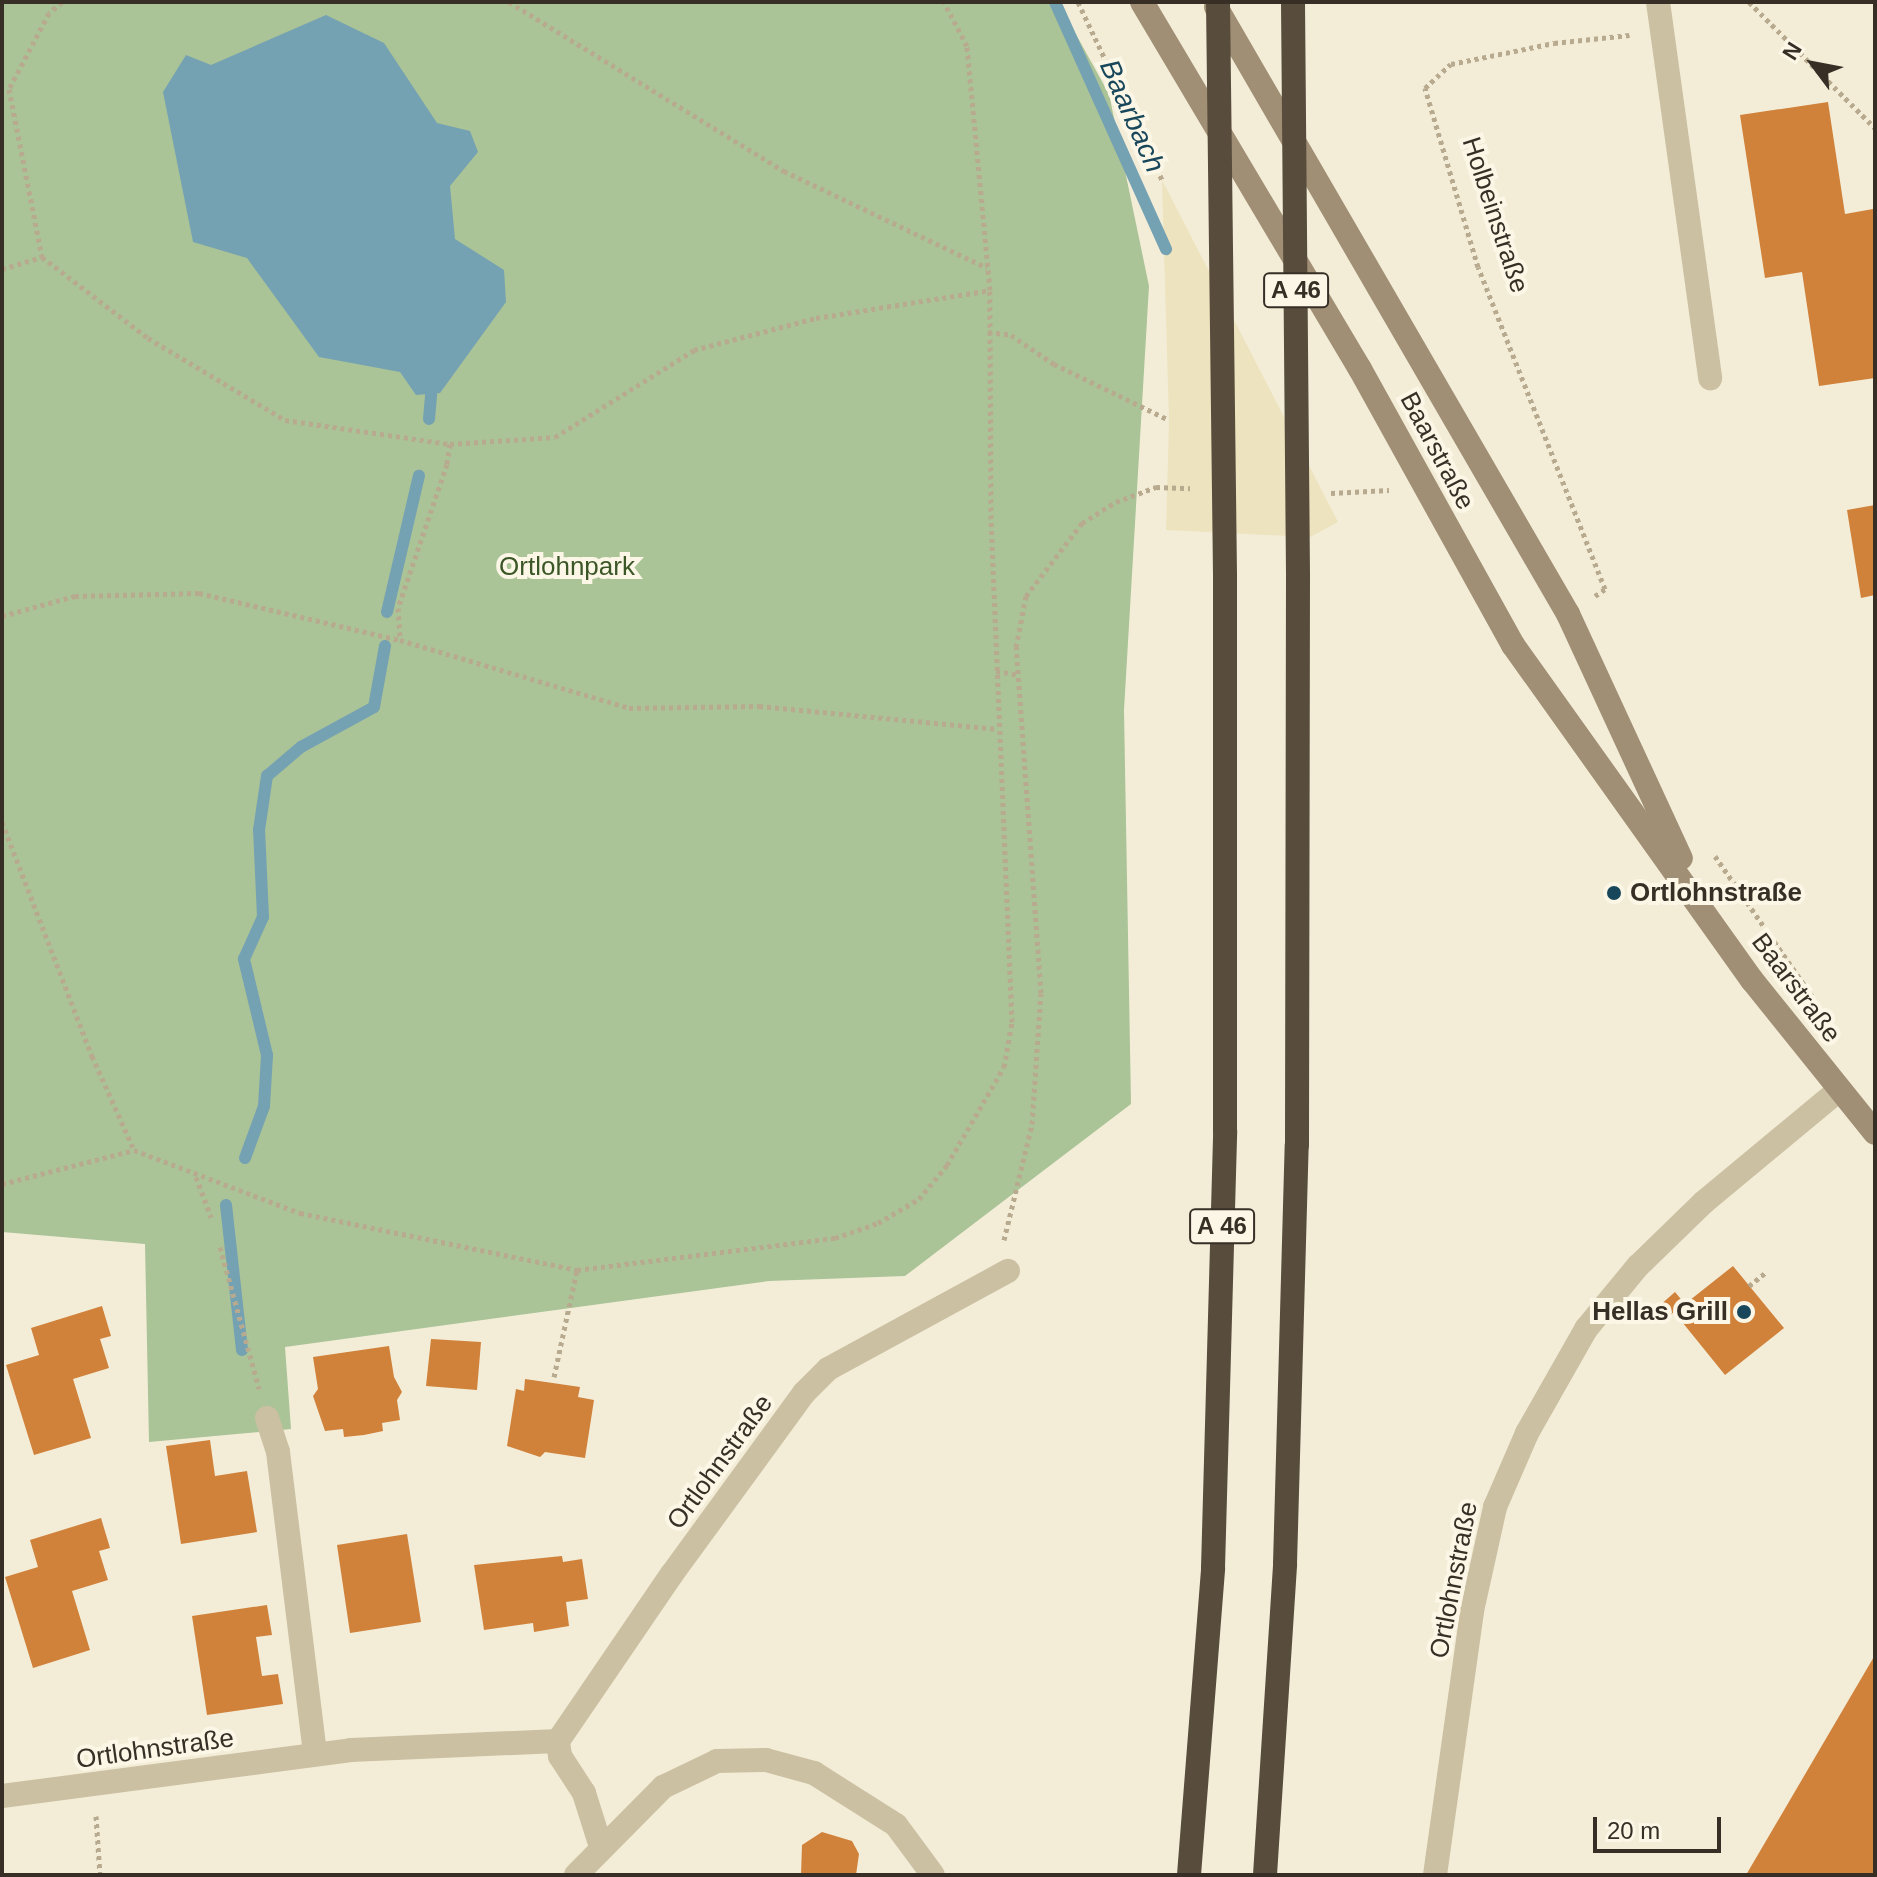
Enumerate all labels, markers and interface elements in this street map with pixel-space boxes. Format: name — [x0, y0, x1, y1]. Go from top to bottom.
north arrow — [1773, 24, 1853, 104]
text: N — [1777, 38, 1807, 64]
water label: Baarbach — [1092, 54, 1172, 178]
street label: Holbeinstraße — [1455, 133, 1535, 297]
road number: A 46 — [1262, 270, 1330, 310]
street label: Baarstraße — [1393, 387, 1481, 515]
park label: Ortlohnpark — [499, 551, 635, 583]
place label: Ortlohnstraße — [1630, 877, 1802, 909]
marker: Ortlohnstraße — [1605, 884, 1623, 902]
street label: Baarstraße — [1745, 927, 1847, 1049]
road number: A 46 — [1188, 1206, 1256, 1246]
place label: Hellas Grill — [1592, 1296, 1728, 1328]
marker: Hellas Grill — [1735, 1303, 1753, 1321]
street label: Ortlohnstraße — [661, 1389, 779, 1535]
street label: Ortlohnstraße — [1424, 1499, 1484, 1661]
street label: Ortlohnstraße — [74, 1722, 236, 1776]
scale bar — [1597, 1801, 1725, 1851]
text: 20 m — [1607, 1817, 1660, 1844]

